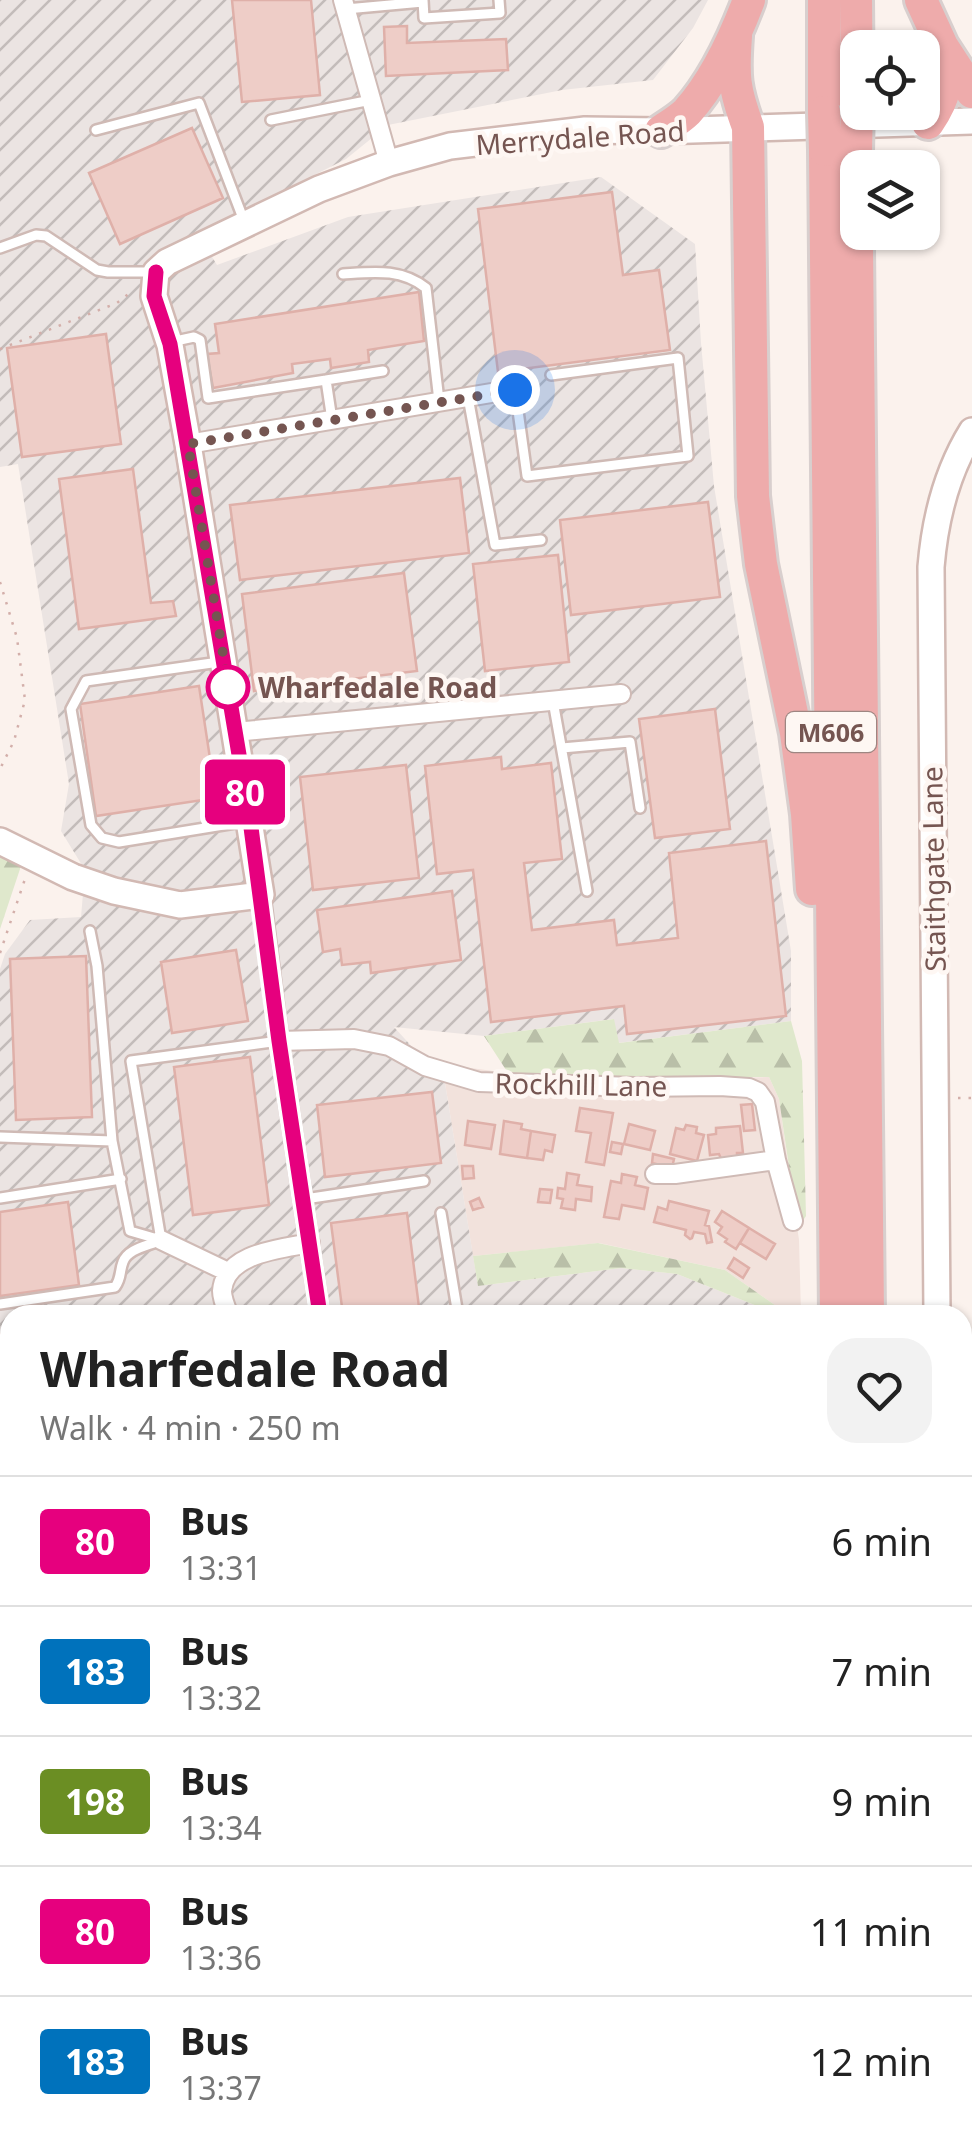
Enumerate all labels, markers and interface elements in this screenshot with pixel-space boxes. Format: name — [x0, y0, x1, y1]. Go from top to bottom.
map controls — [840, 30, 940, 250]
button: locate — [840, 30, 940, 130]
street label: Merrydale Road — [474, 111, 686, 163]
button: layers — [840, 150, 940, 250]
your location — [490, 365, 540, 415]
marker: Wharfedale Road — [207, 666, 249, 708]
place label: Wharfedale Road — [258, 668, 497, 706]
road number: M606 — [786, 712, 876, 752]
line badge: 80 — [200, 760, 290, 824]
street label: Staithgate Lane — [912, 766, 954, 972]
text: 80 — [225, 769, 265, 816]
street label: Rockhill Lane — [494, 1063, 668, 1105]
text: Wharfedale Road — [40, 1336, 450, 1401]
button: heart — [827, 1338, 932, 1443]
text: Walk · 4 min · 250 m — [40, 1406, 341, 1449]
text: Bus — [180, 1494, 249, 1546]
text: 6 min — [832, 1515, 932, 1567]
text: 80 — [75, 1518, 115, 1565]
text: 13:31 — [180, 1546, 262, 1589]
text: Bus — [180, 1624, 249, 1676]
text: 7 min — [832, 1645, 932, 1697]
text: 183 — [65, 1648, 125, 1695]
text: 13:32 — [180, 1676, 262, 1719]
text: Bus — [180, 1754, 249, 1806]
text: 9 min — [832, 1775, 932, 1827]
text: 198 — [65, 1778, 125, 1825]
text: 13:34 — [180, 1806, 262, 1849]
text: Bus — [180, 1884, 249, 1936]
text: 11 min — [810, 1905, 932, 1957]
text: 80 — [75, 1908, 115, 1955]
text: 13:36 — [180, 1936, 262, 1979]
text: Bus — [180, 2014, 249, 2066]
text: 12 min — [810, 2035, 932, 2087]
text: 183 — [65, 2038, 125, 2085]
text: 13:37 — [180, 2066, 262, 2109]

